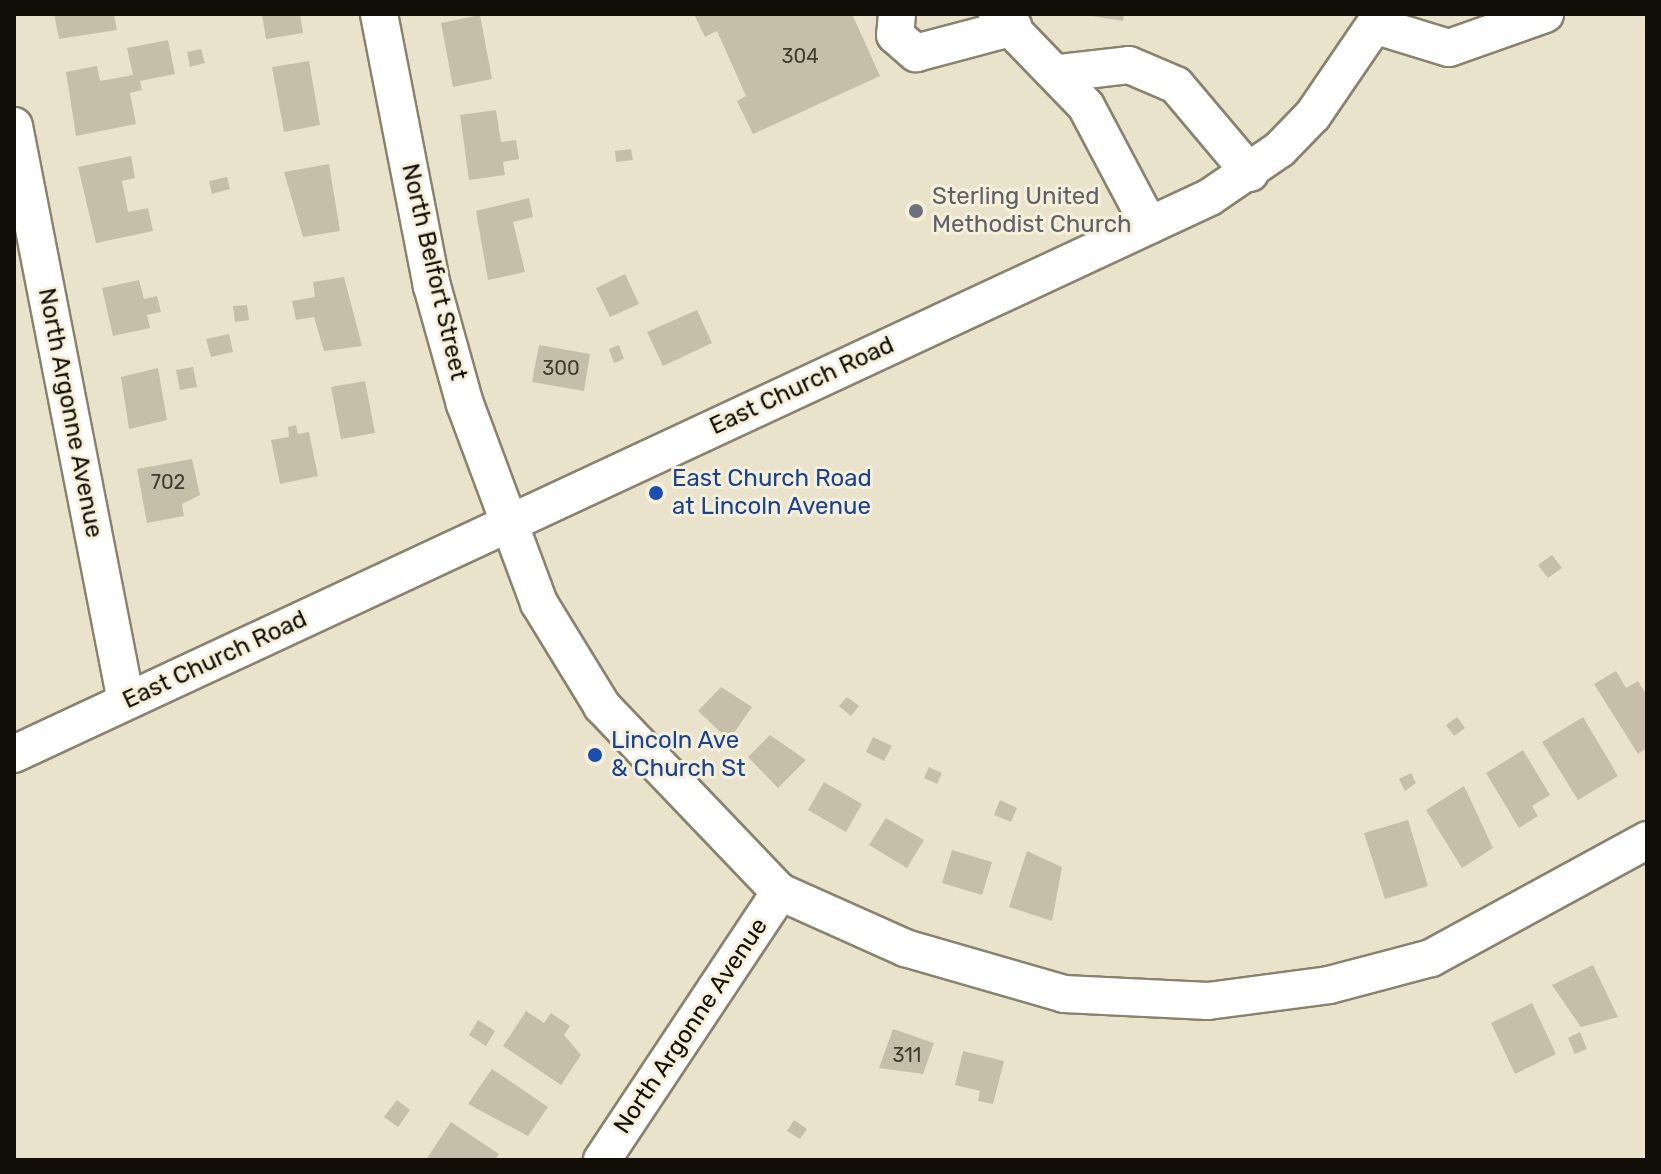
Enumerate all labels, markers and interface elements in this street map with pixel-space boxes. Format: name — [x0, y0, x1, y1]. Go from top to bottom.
house number: 304 — [781, 44, 819, 68]
street label: North Belfort Street — [395, 161, 473, 383]
place label: Sterling United Methodist Church — [932, 183, 1132, 239]
marker: Sterling United Methodist Church — [907, 202, 925, 220]
street label: North Argonne Avenue — [32, 285, 108, 541]
street label: East Church Road — [705, 331, 899, 441]
house number: 300 — [542, 356, 580, 380]
place label: East Church Road at Lincoln Avenue — [672, 465, 872, 521]
house number: 702 — [151, 470, 185, 494]
marker: East Church Road at Lincoln Avenue — [647, 484, 665, 502]
street label: East Church Road — [118, 605, 312, 715]
place label: Lincoln Ave & Church St — [611, 727, 746, 783]
marker: Lincoln Ave & Church St — [586, 746, 604, 764]
street label: North Argonne Avenue — [608, 912, 774, 1140]
house number: 311 — [893, 1043, 921, 1067]

